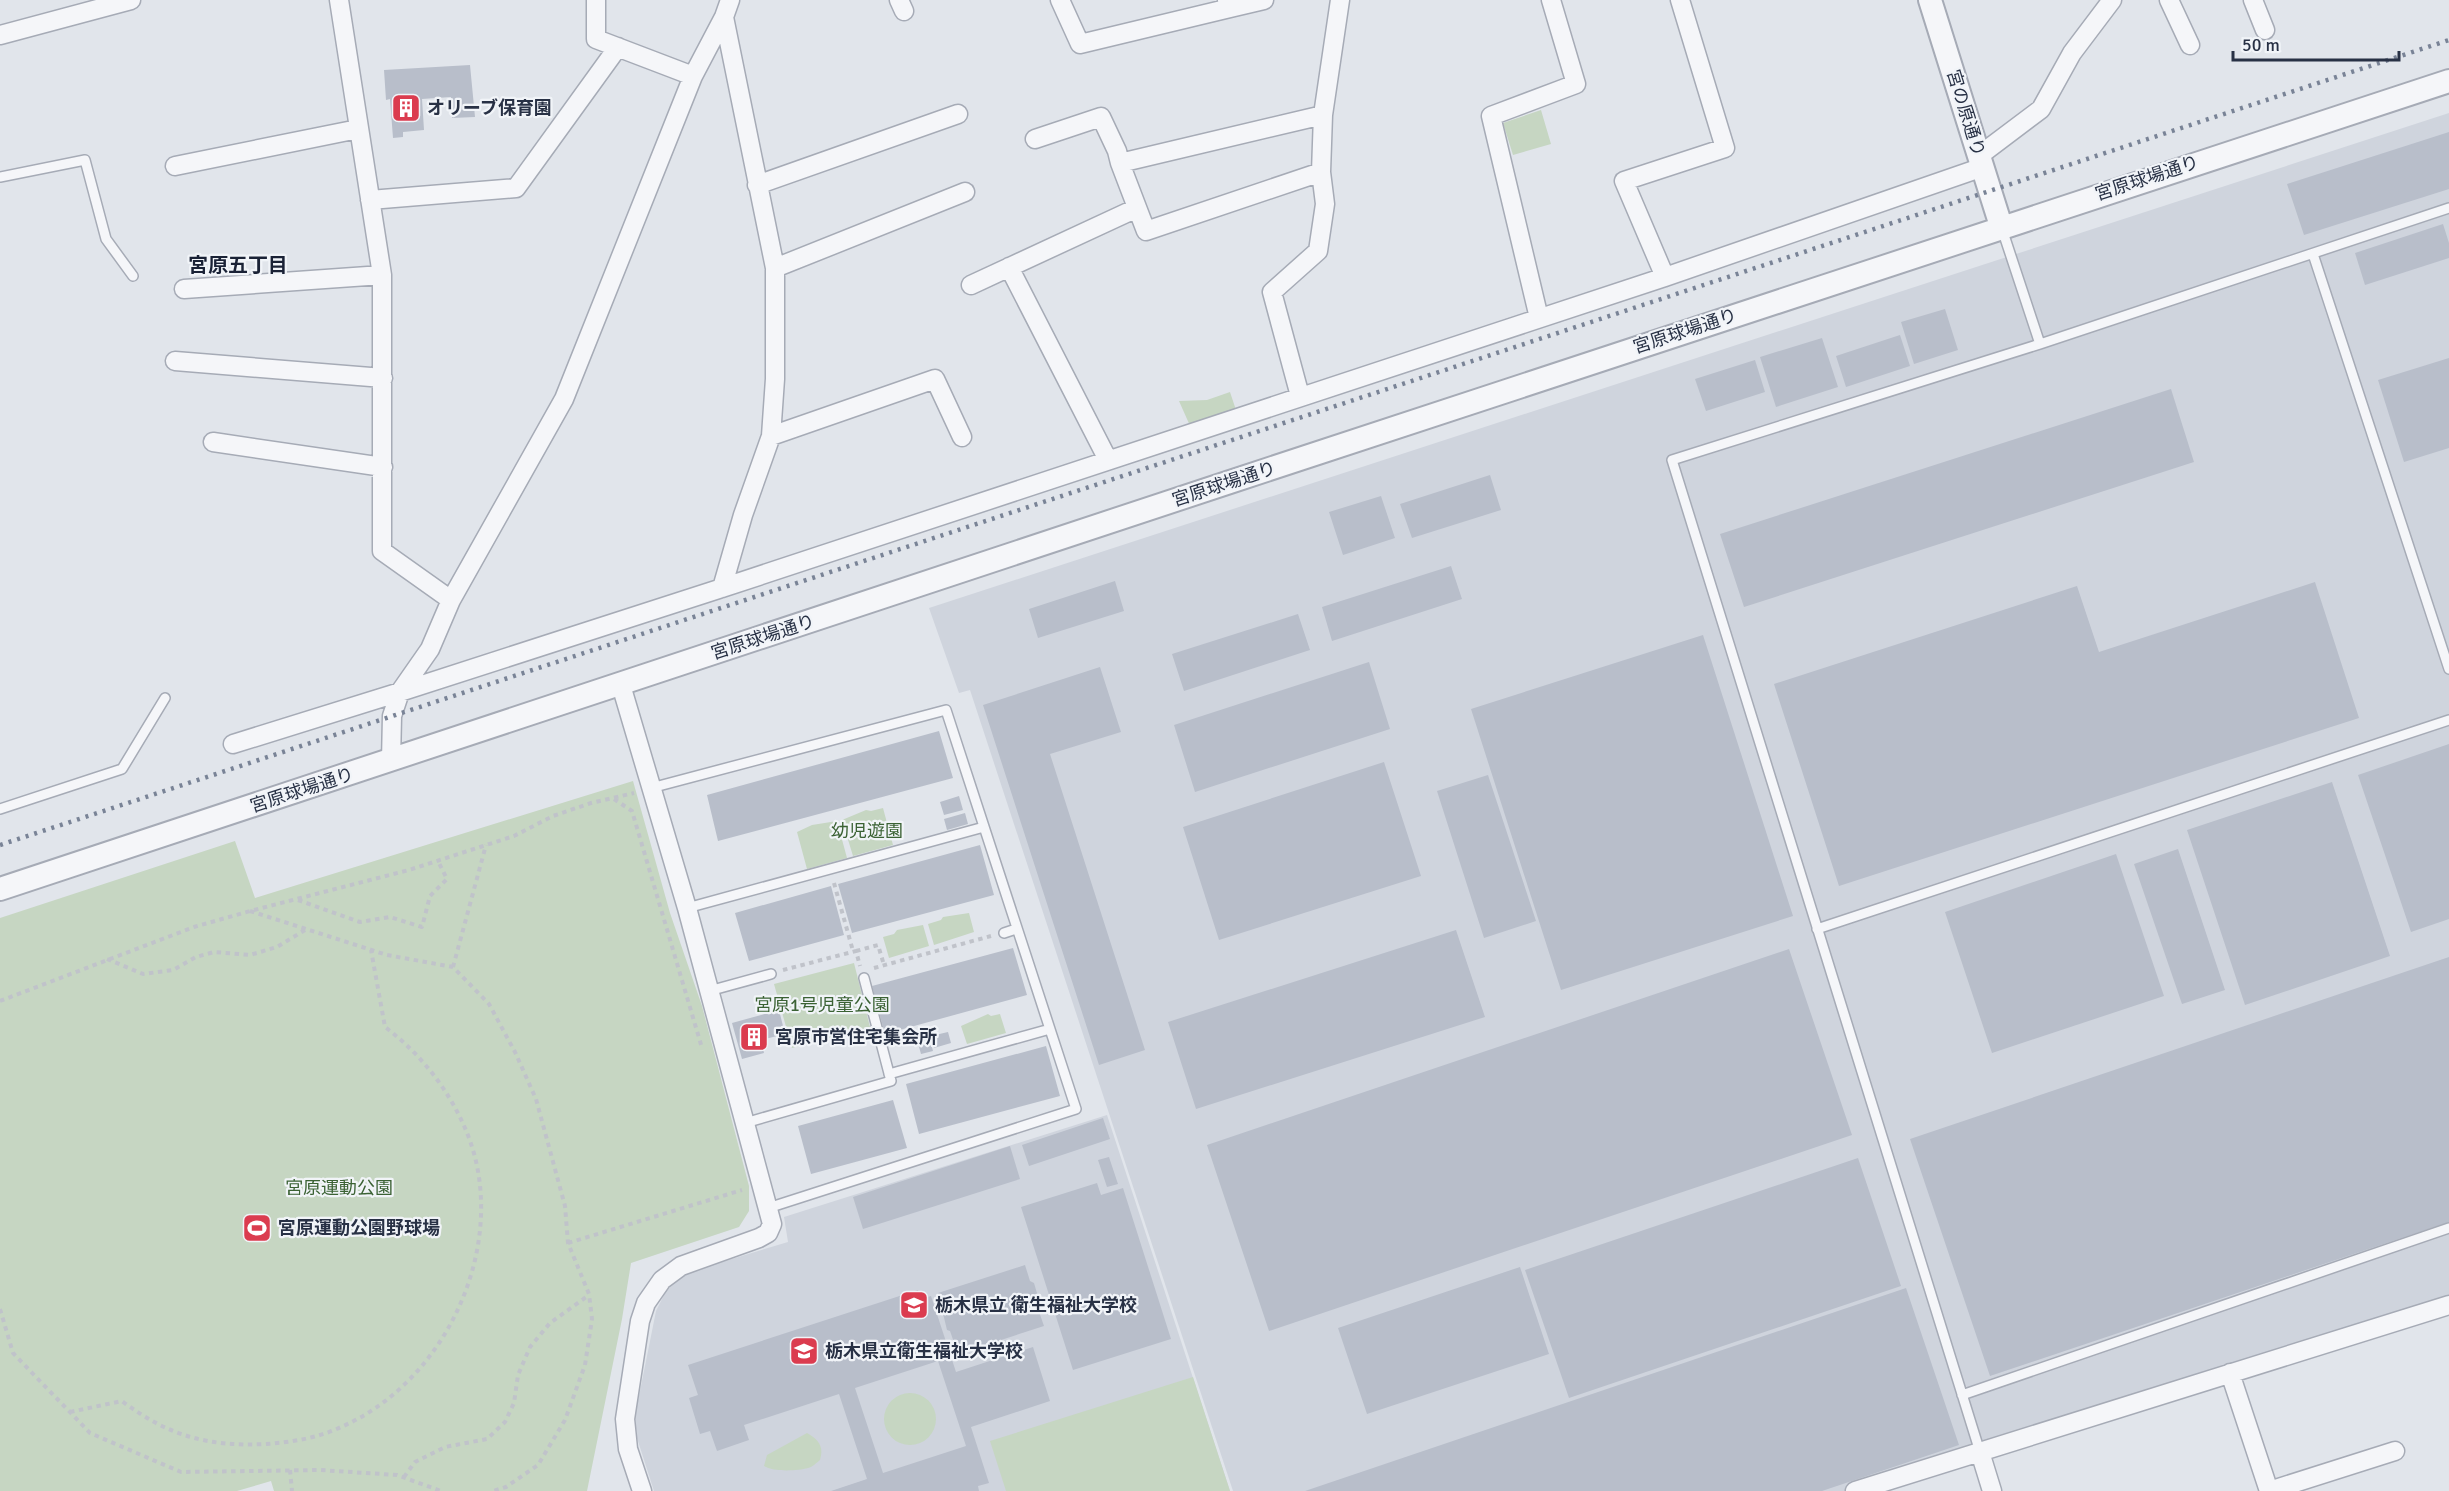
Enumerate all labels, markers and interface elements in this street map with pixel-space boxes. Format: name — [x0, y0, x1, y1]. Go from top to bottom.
scale bar — [2233, 24, 2400, 62]
text: 50 m — [2242, 34, 2280, 56]
street label: 宮の原通り — [1942, 67, 1990, 159]
building icon: オリーブ保育園 — [390, 92, 422, 124]
place label: オリーブ保育園 — [427, 97, 552, 119]
street label: 宮原球場通り — [2092, 151, 2202, 205]
district label: 宮原五丁目 — [188, 253, 288, 278]
street label: 宮原球場通り — [1630, 304, 1740, 358]
street label: 宮原球場通り — [1169, 457, 1279, 511]
street label: 宮原球場通り — [708, 610, 818, 664]
street label: 宮原球場通り — [247, 763, 357, 817]
park label: 幼児遊園 — [831, 820, 903, 842]
park label: 宮原1号児童公園 — [754, 994, 890, 1016]
building icon: 宮原市営住宅集会所 — [738, 1021, 770, 1053]
place label: 宮原市営住宅集会所 — [775, 1026, 937, 1048]
park label: 宮原運動公園 — [285, 1177, 393, 1199]
sports icon: 宮原運動公園野球場 — [241, 1212, 273, 1244]
place label: 宮原運動公園野球場 — [278, 1217, 440, 1239]
school or university icon: 栃木県立 衛生福祉大学校 — [898, 1289, 930, 1321]
place label: 栃木県立 衛生福祉大学校 — [935, 1294, 1137, 1316]
school or university icon: 栃木県立衛生福祉大学校 — [788, 1335, 820, 1367]
place label: 栃木県立衛生福祉大学校 — [825, 1340, 1023, 1362]

